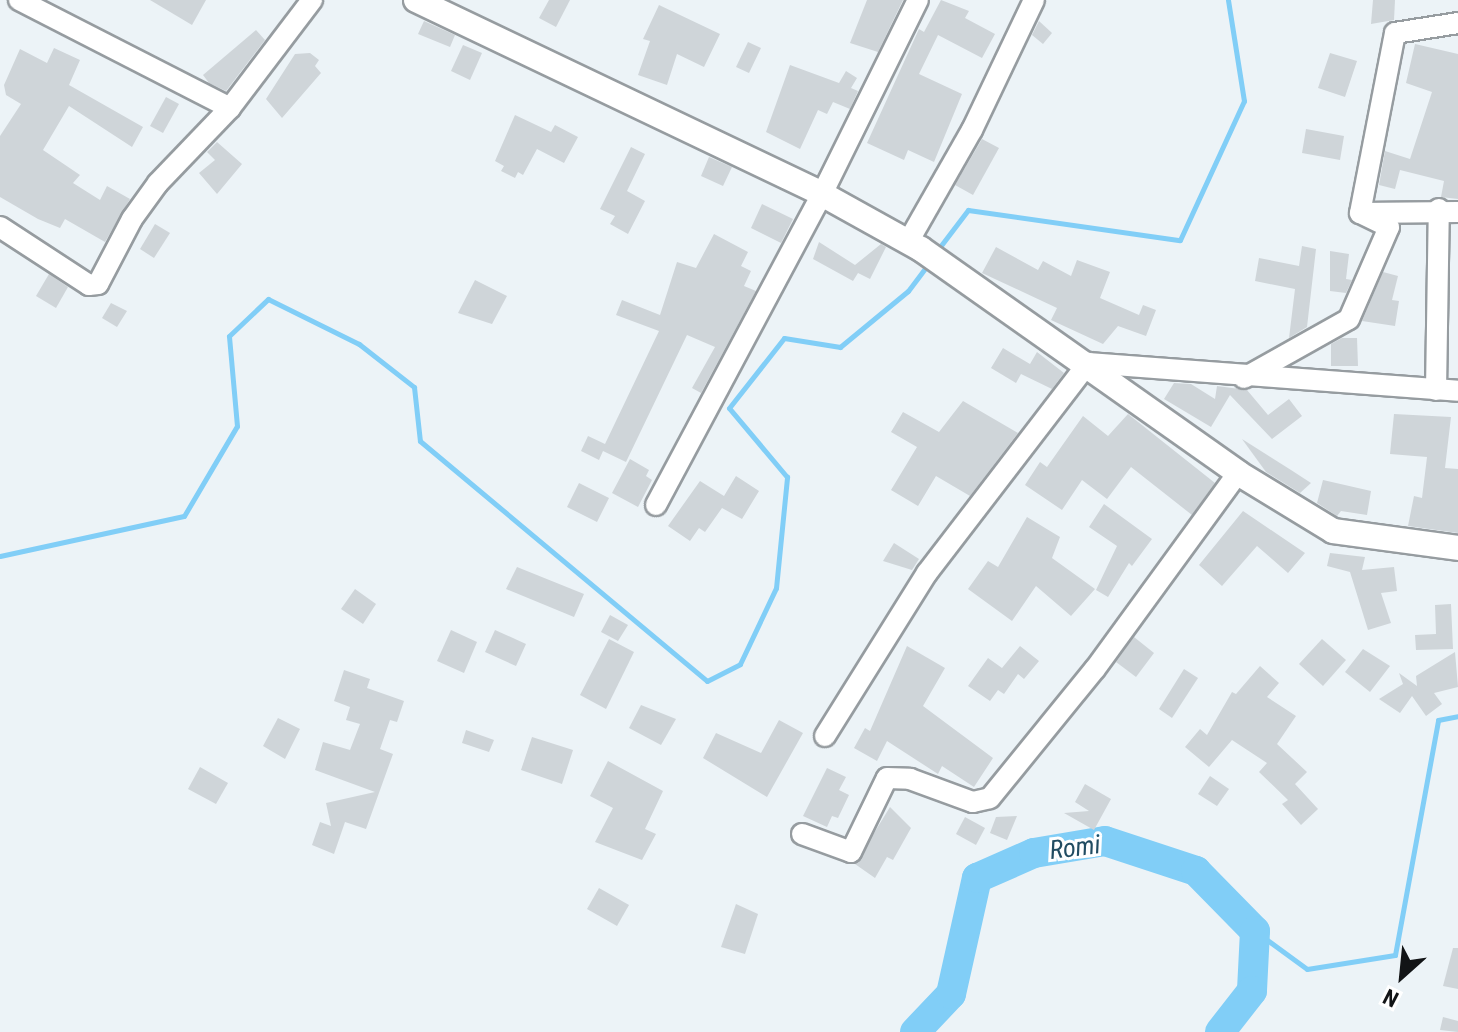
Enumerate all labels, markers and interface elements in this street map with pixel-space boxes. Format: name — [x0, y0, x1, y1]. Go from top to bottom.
water label: Romi — [1048, 829, 1102, 867]
north arrow — [1362, 936, 1442, 1016]
text: N — [1379, 984, 1403, 1012]

